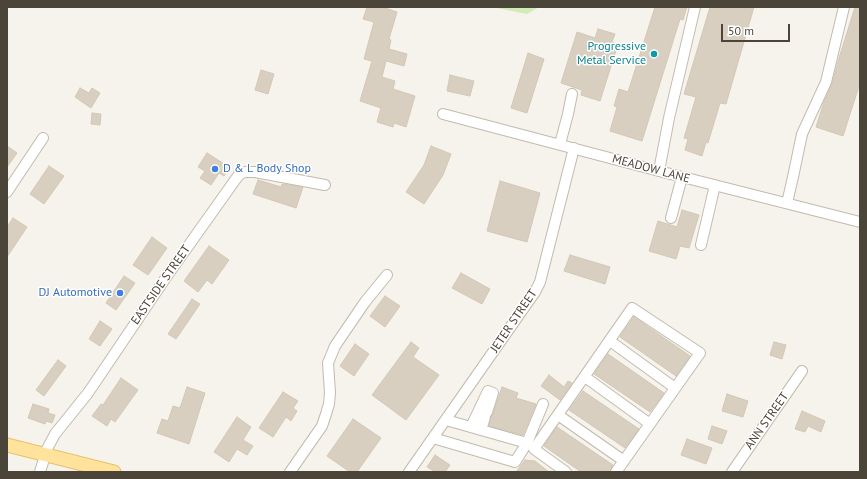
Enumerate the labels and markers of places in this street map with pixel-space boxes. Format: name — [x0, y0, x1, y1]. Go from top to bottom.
place label: Progressive Metal Service — [577, 40, 646, 68]
marker: Progressive Metal Service — [649, 49, 659, 59]
place label: D & L Body Shop — [223, 162, 311, 176]
marker: D & L Body Shop — [210, 164, 220, 174]
place label: DJ Automotive — [38, 286, 112, 300]
marker: DJ Automotive — [115, 288, 125, 298]

